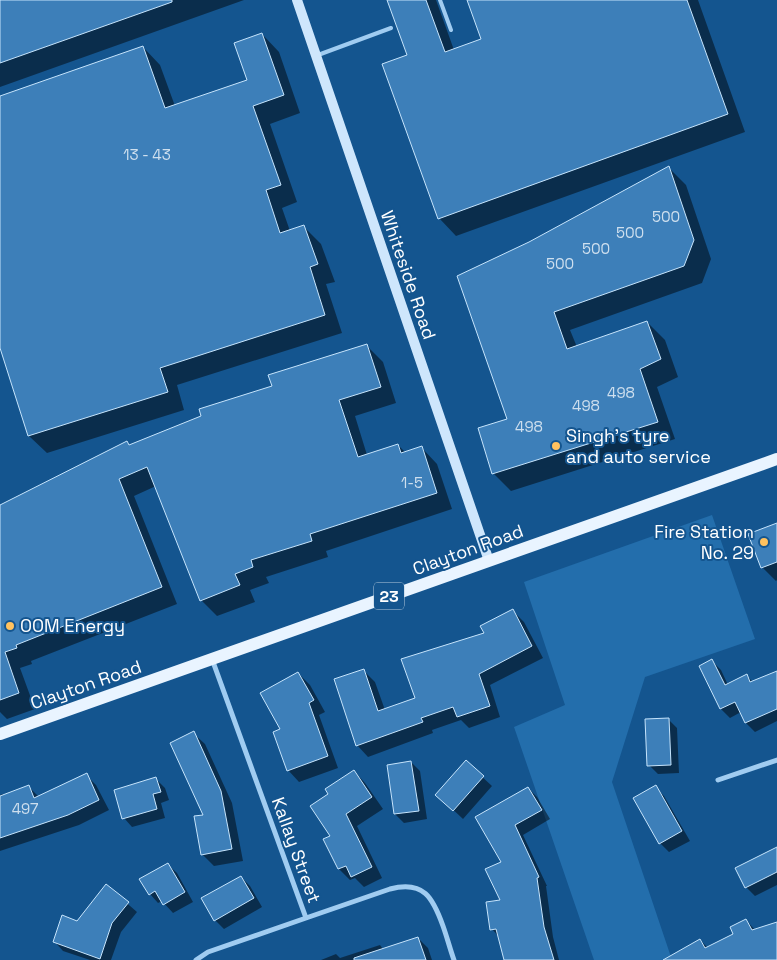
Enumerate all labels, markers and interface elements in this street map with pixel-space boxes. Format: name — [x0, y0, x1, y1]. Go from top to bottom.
house number: 13 - 43 — [123, 145, 171, 164]
street label: Whiteside Road — [376, 207, 441, 342]
house number: 500 — [652, 207, 680, 226]
house number: 500 — [616, 223, 644, 242]
house number: 500 — [582, 239, 610, 258]
house number: 500 — [546, 254, 574, 273]
house number: 498 — [607, 383, 635, 402]
house number: 498 — [572, 396, 600, 415]
house number: 498 — [515, 417, 543, 436]
place label: Singh's tyre and auto service — [566, 424, 711, 468]
marker: Singh's tyre and auto service — [550, 440, 562, 452]
house number: 1-5 — [401, 473, 423, 492]
street label: Clayton Road — [409, 519, 526, 580]
place label: Fire Station No. 29 — [654, 520, 754, 564]
marker: Fire Station No. 29 — [758, 536, 770, 548]
road number: 23 — [374, 582, 404, 610]
place label: OOM Energy — [20, 614, 125, 637]
marker: OOM Energy — [4, 620, 16, 632]
street label: Clayton Road — [27, 655, 144, 714]
street label: Kallay Street — [267, 794, 326, 906]
house number: 497 — [12, 799, 38, 818]

